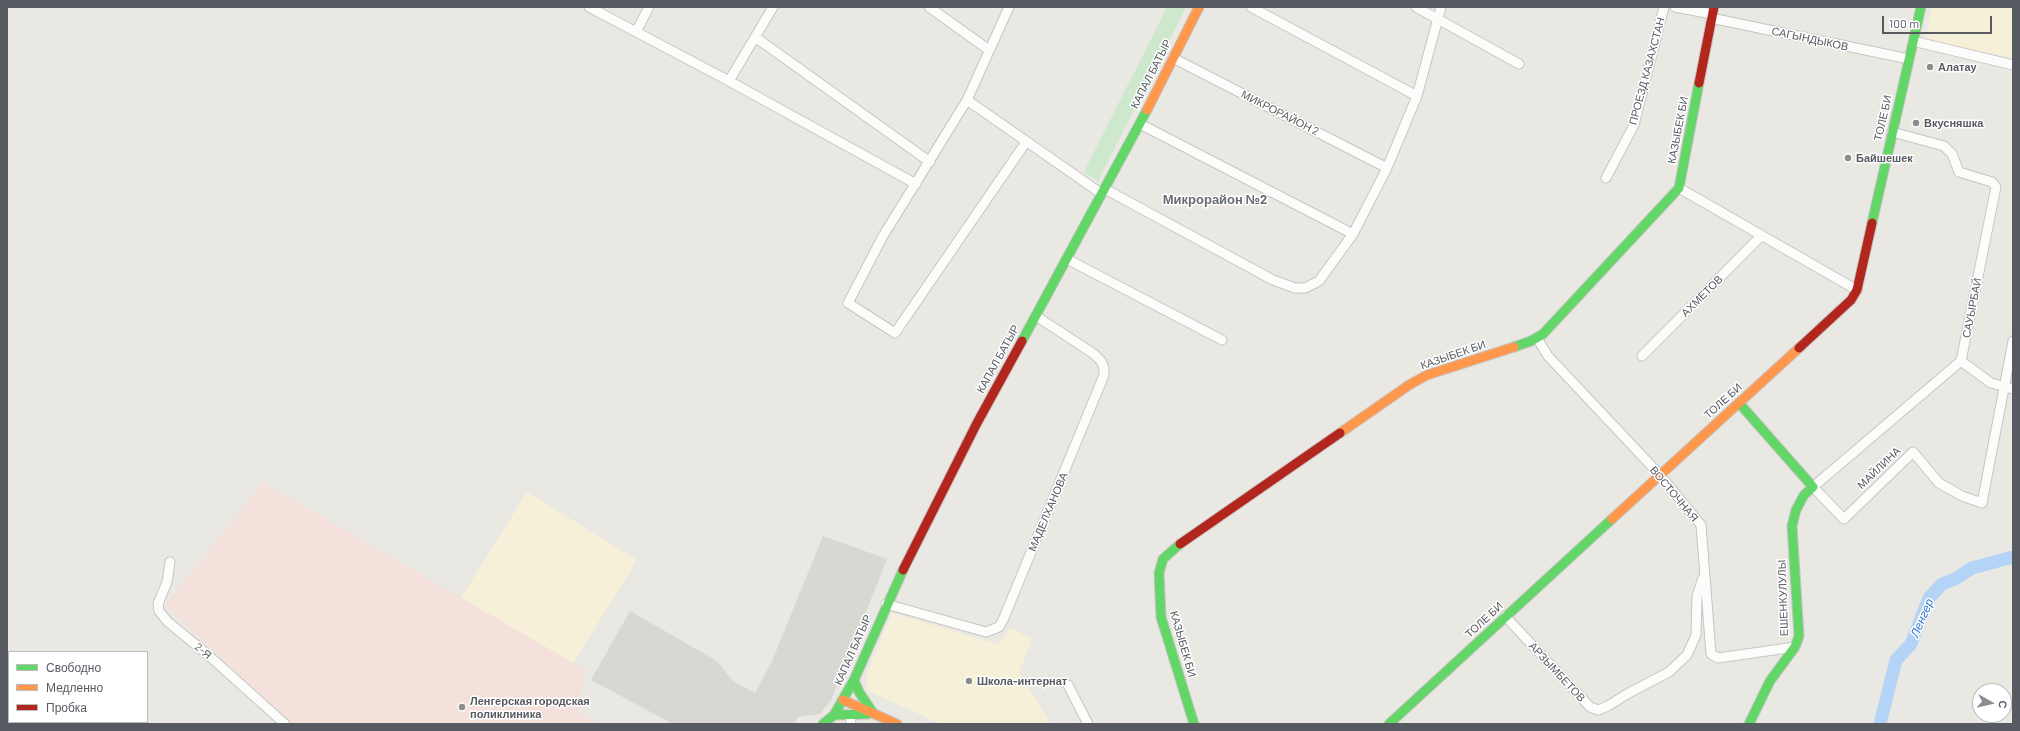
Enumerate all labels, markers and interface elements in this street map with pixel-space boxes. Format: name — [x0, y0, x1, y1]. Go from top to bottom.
scale bar — [1884, 8, 1994, 34]
street label: ПРОЕЗД КАЗАХСТАН — [1626, 16, 1668, 126]
text: 100 m — [1889, 16, 1919, 30]
street label: САГЫНДЫКОВ — [1770, 24, 1850, 54]
street label: КАПАЛ БАТЫР — [1128, 37, 1174, 111]
place label: Алатау — [1938, 60, 1977, 74]
marker: Алатау — [1925, 62, 1935, 72]
street label: МИКРОРАЙОН 2 — [1239, 88, 1321, 138]
street label: ТОЛЕ БИ — [1871, 94, 1895, 142]
street label: КАЗЫБЕК БИ — [1665, 95, 1691, 165]
place label: Вкусняшка — [1924, 116, 1983, 130]
marker: Вкусняшка — [1911, 118, 1921, 128]
place label: Байшешек — [1856, 151, 1913, 165]
marker: Байшешек — [1843, 153, 1853, 163]
district label: Микрорайон №2 — [1163, 192, 1267, 208]
street label: АХМЕТОВ — [1678, 272, 1726, 320]
street label: САУЫРБАЙ — [1960, 277, 1984, 339]
street label: КАПАЛ БАТЫР — [974, 323, 1022, 395]
street label: КАЗЫБЕК БИ — [1419, 338, 1487, 372]
street label: ТОЛЕ БИ — [1701, 381, 1745, 421]
street label: МАЙЛИНА — [1855, 444, 1903, 492]
street label: ВОСТОЧНАЯ — [1647, 464, 1701, 524]
street label: МАДЕЛХАНОВА — [1025, 471, 1071, 553]
street label: ЕШЕНКУЛУЛЫ — [1775, 559, 1791, 637]
water label: Ленгер — [1907, 596, 1937, 640]
street label: ТОЛЕ БИ — [1462, 599, 1506, 641]
street label: КАЗЫБЕК БИ — [1167, 609, 1199, 679]
street label: КАПАЛ БАТЫР — [832, 613, 874, 687]
street label: АРЗЫМБЕТОВ — [1526, 639, 1588, 705]
street label: 2-Я — [192, 640, 214, 662]
legend — [8, 651, 148, 723]
text: Свободно — [46, 660, 101, 674]
place label: Школа-интернат — [977, 674, 1067, 688]
marker: Школа-интернат — [964, 676, 974, 686]
text: Медленно — [46, 680, 103, 694]
north arrow — [1972, 683, 2012, 723]
place label: Ленгерская городская поликлиника — [470, 694, 590, 720]
text: Пробка — [46, 700, 87, 714]
text: С — [1996, 700, 2010, 709]
marker: Ленгерская городская поликлиника — [457, 702, 467, 712]

